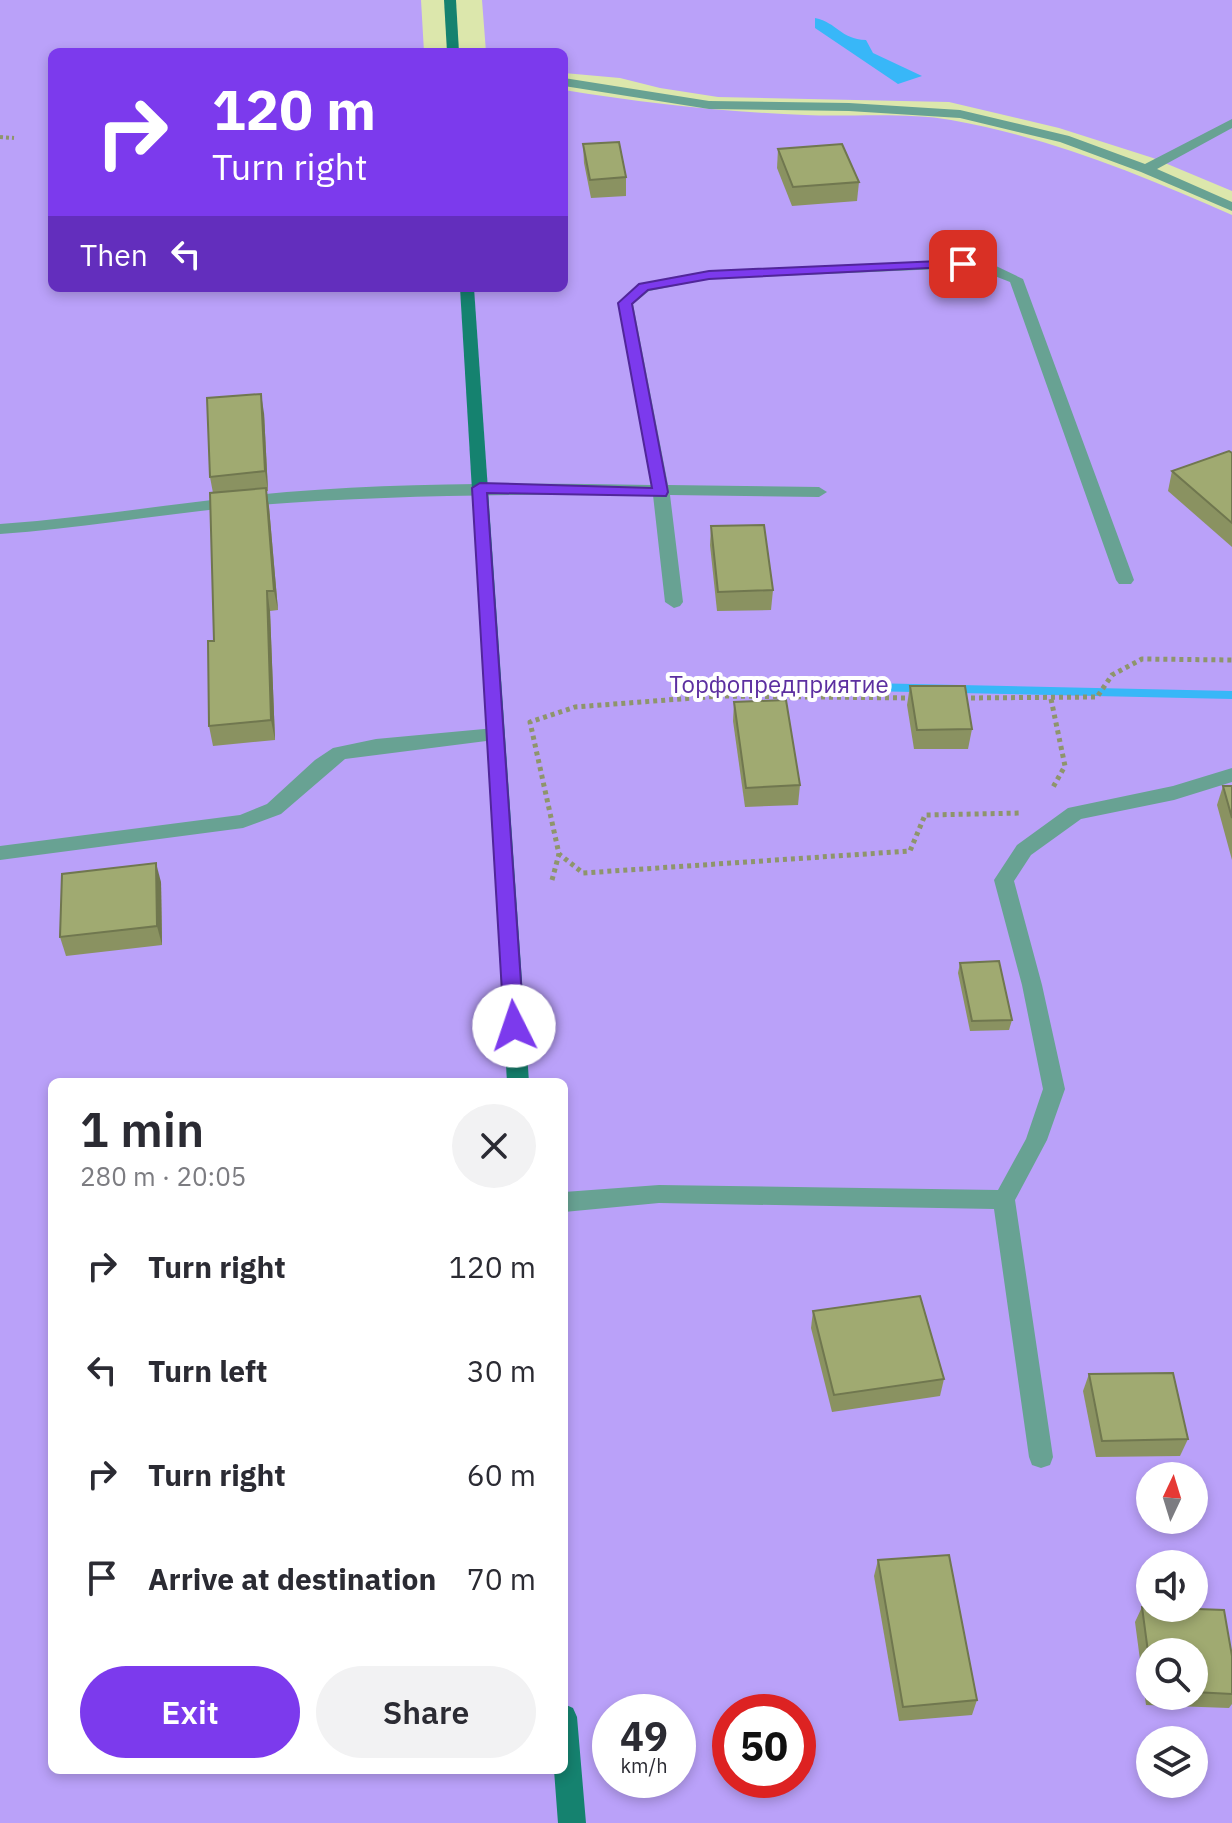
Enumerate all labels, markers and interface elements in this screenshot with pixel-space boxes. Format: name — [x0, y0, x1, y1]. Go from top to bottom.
text: 120 m — [212, 73, 376, 145]
icon: right — [80, 80, 184, 184]
text: Turn right — [212, 143, 368, 190]
pin — [929, 230, 997, 298]
icon: left — [164, 232, 208, 276]
text: Then — [80, 235, 148, 274]
icon: arrive — [941, 242, 985, 286]
park label: Торфопредприятие — [669, 668, 889, 700]
position arrow — [472, 984, 556, 1068]
text: 1 min — [80, 1098, 204, 1160]
button: close — [452, 1104, 536, 1188]
text: 280 m · 20:05 — [80, 1159, 246, 1193]
icon: right — [80, 1244, 124, 1288]
text: Turn right — [148, 1247, 286, 1286]
text: 120 m — [449, 1247, 536, 1286]
icon: left — [80, 1348, 124, 1392]
text: Turn left — [148, 1351, 267, 1390]
text: 30 m — [467, 1351, 536, 1390]
icon: right — [80, 1452, 124, 1496]
text: Turn right — [148, 1455, 286, 1494]
text: 60 m — [467, 1455, 536, 1494]
north arrow — [1136, 1462, 1208, 1534]
map controls — [1136, 1462, 1208, 1798]
button: sound — [1136, 1550, 1208, 1622]
icon: arrive — [80, 1556, 124, 1600]
text: Arrive at destination — [148, 1559, 436, 1598]
text: 70 m — [467, 1559, 536, 1598]
button: search — [1136, 1638, 1208, 1710]
button: Exit — [80, 1666, 300, 1758]
button: Share — [316, 1666, 536, 1758]
speed limit sign: 50 — [712, 1694, 816, 1798]
text: 49 — [620, 1710, 668, 1762]
button: layers — [1136, 1726, 1208, 1798]
text: km/h — [620, 1752, 668, 1779]

